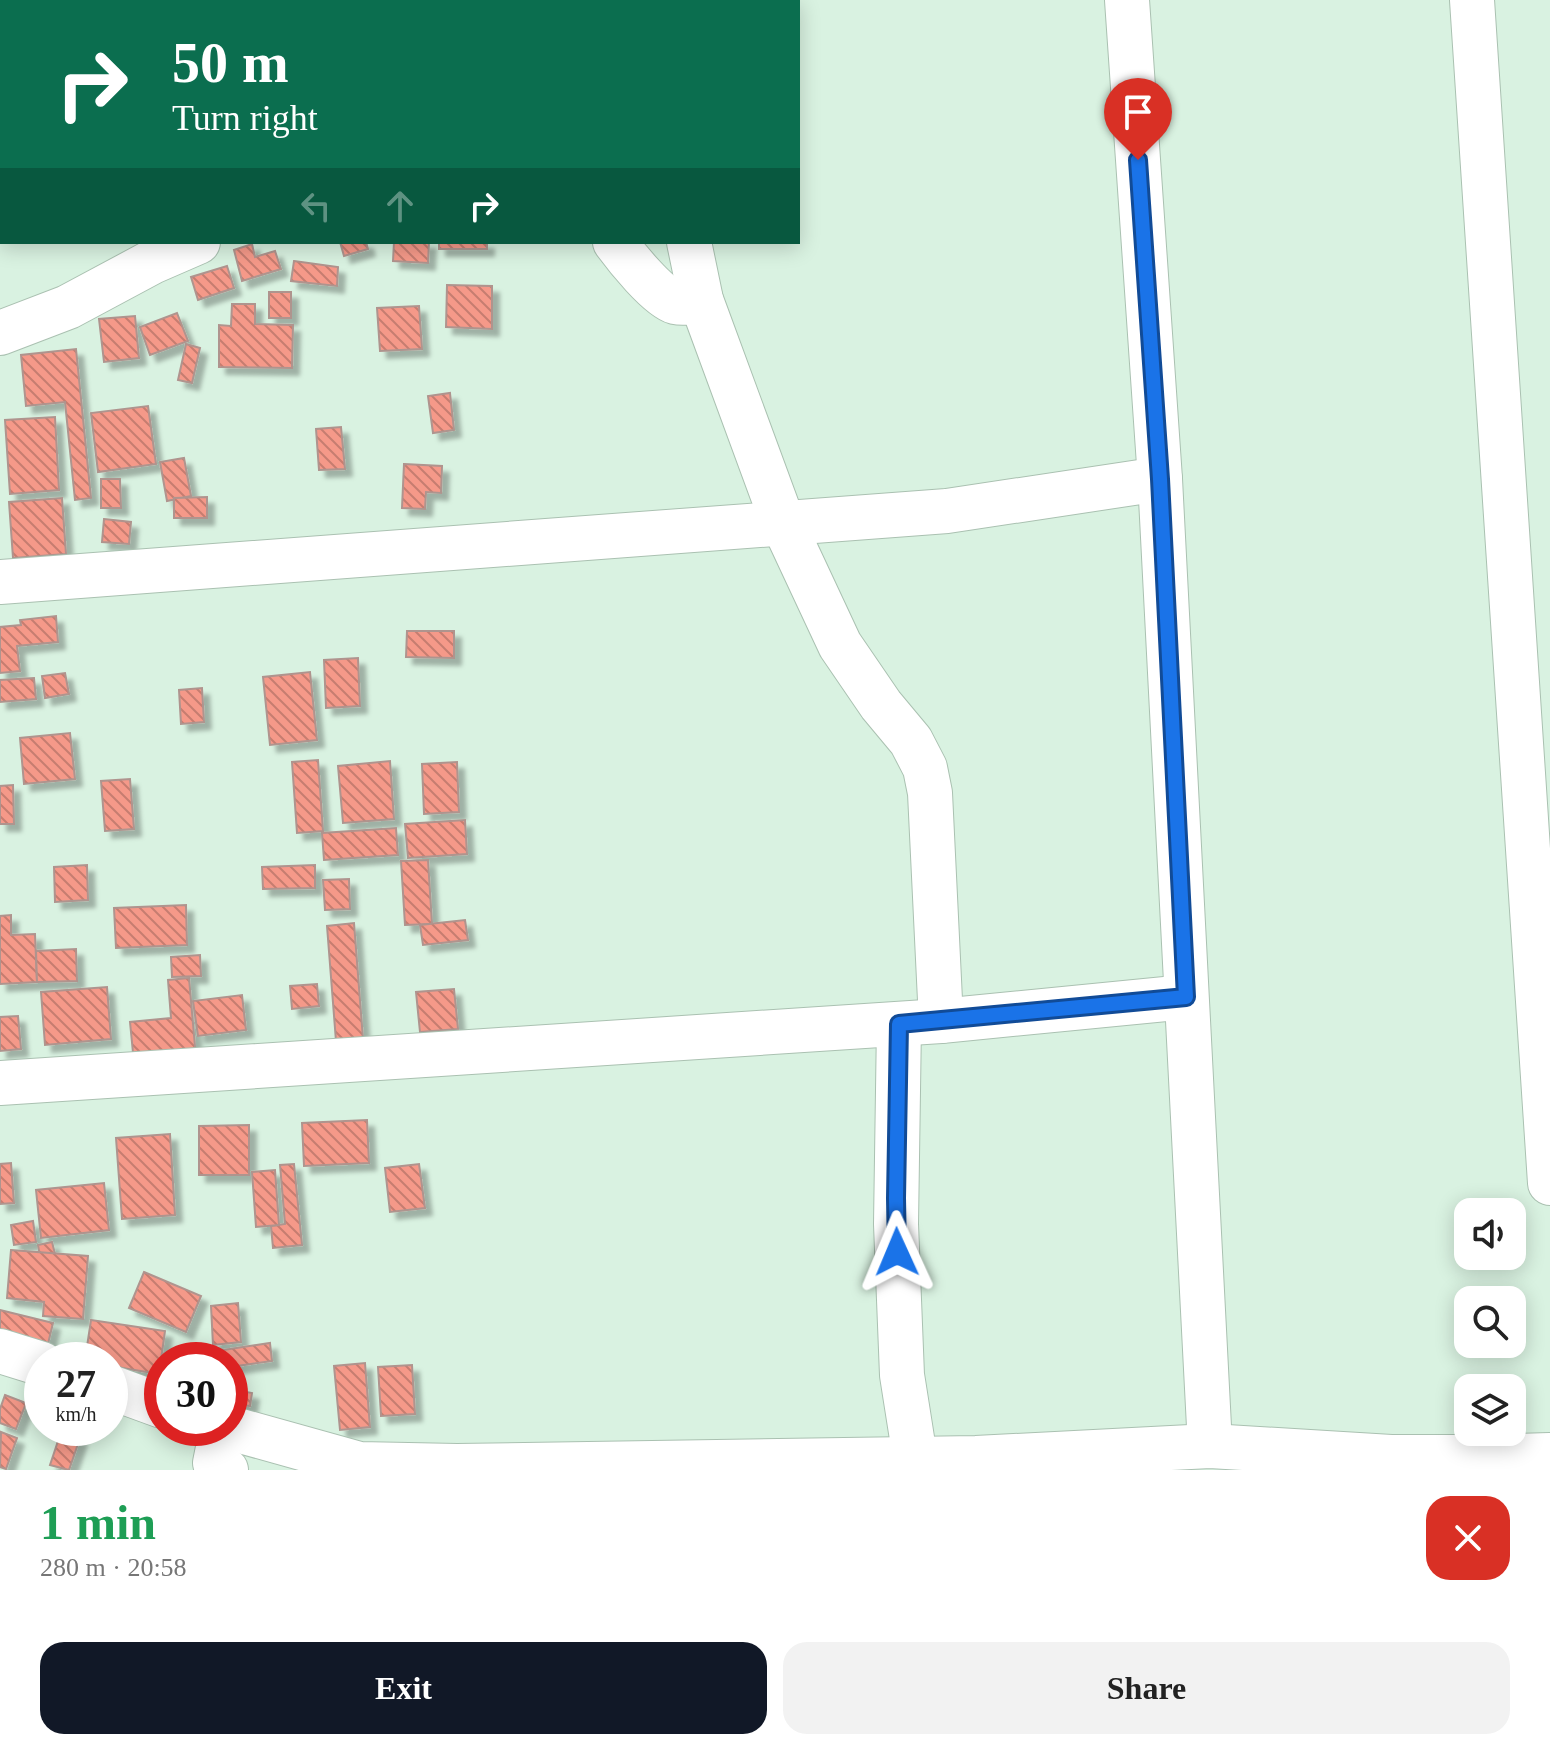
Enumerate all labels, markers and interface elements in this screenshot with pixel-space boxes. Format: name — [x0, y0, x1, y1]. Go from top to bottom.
icon: right — [40, 32, 144, 136]
text: 50 m — [172, 32, 289, 94]
pin — [1104, 78, 1172, 160]
icon: arrive — [1116, 90, 1160, 134]
text: Turn right — [172, 98, 318, 138]
icon: left — [294, 184, 338, 228]
icon: ahead — [378, 184, 422, 228]
icon: right — [462, 184, 506, 228]
map controls — [1454, 1198, 1526, 1446]
button: sound — [1454, 1198, 1526, 1270]
position arrow — [855, 1210, 939, 1294]
button: search — [1454, 1286, 1526, 1358]
speed limit sign: 30 — [144, 1342, 248, 1446]
text: 27 — [56, 1361, 96, 1406]
button: layers — [1454, 1374, 1526, 1446]
text: km/h — [55, 1403, 97, 1425]
text: 1 min — [40, 1496, 156, 1549]
button: close — [1426, 1496, 1510, 1580]
text: 280 m · 20:58 — [40, 1553, 187, 1582]
button: Exit — [40, 1642, 767, 1734]
button: Share — [783, 1642, 1510, 1734]

